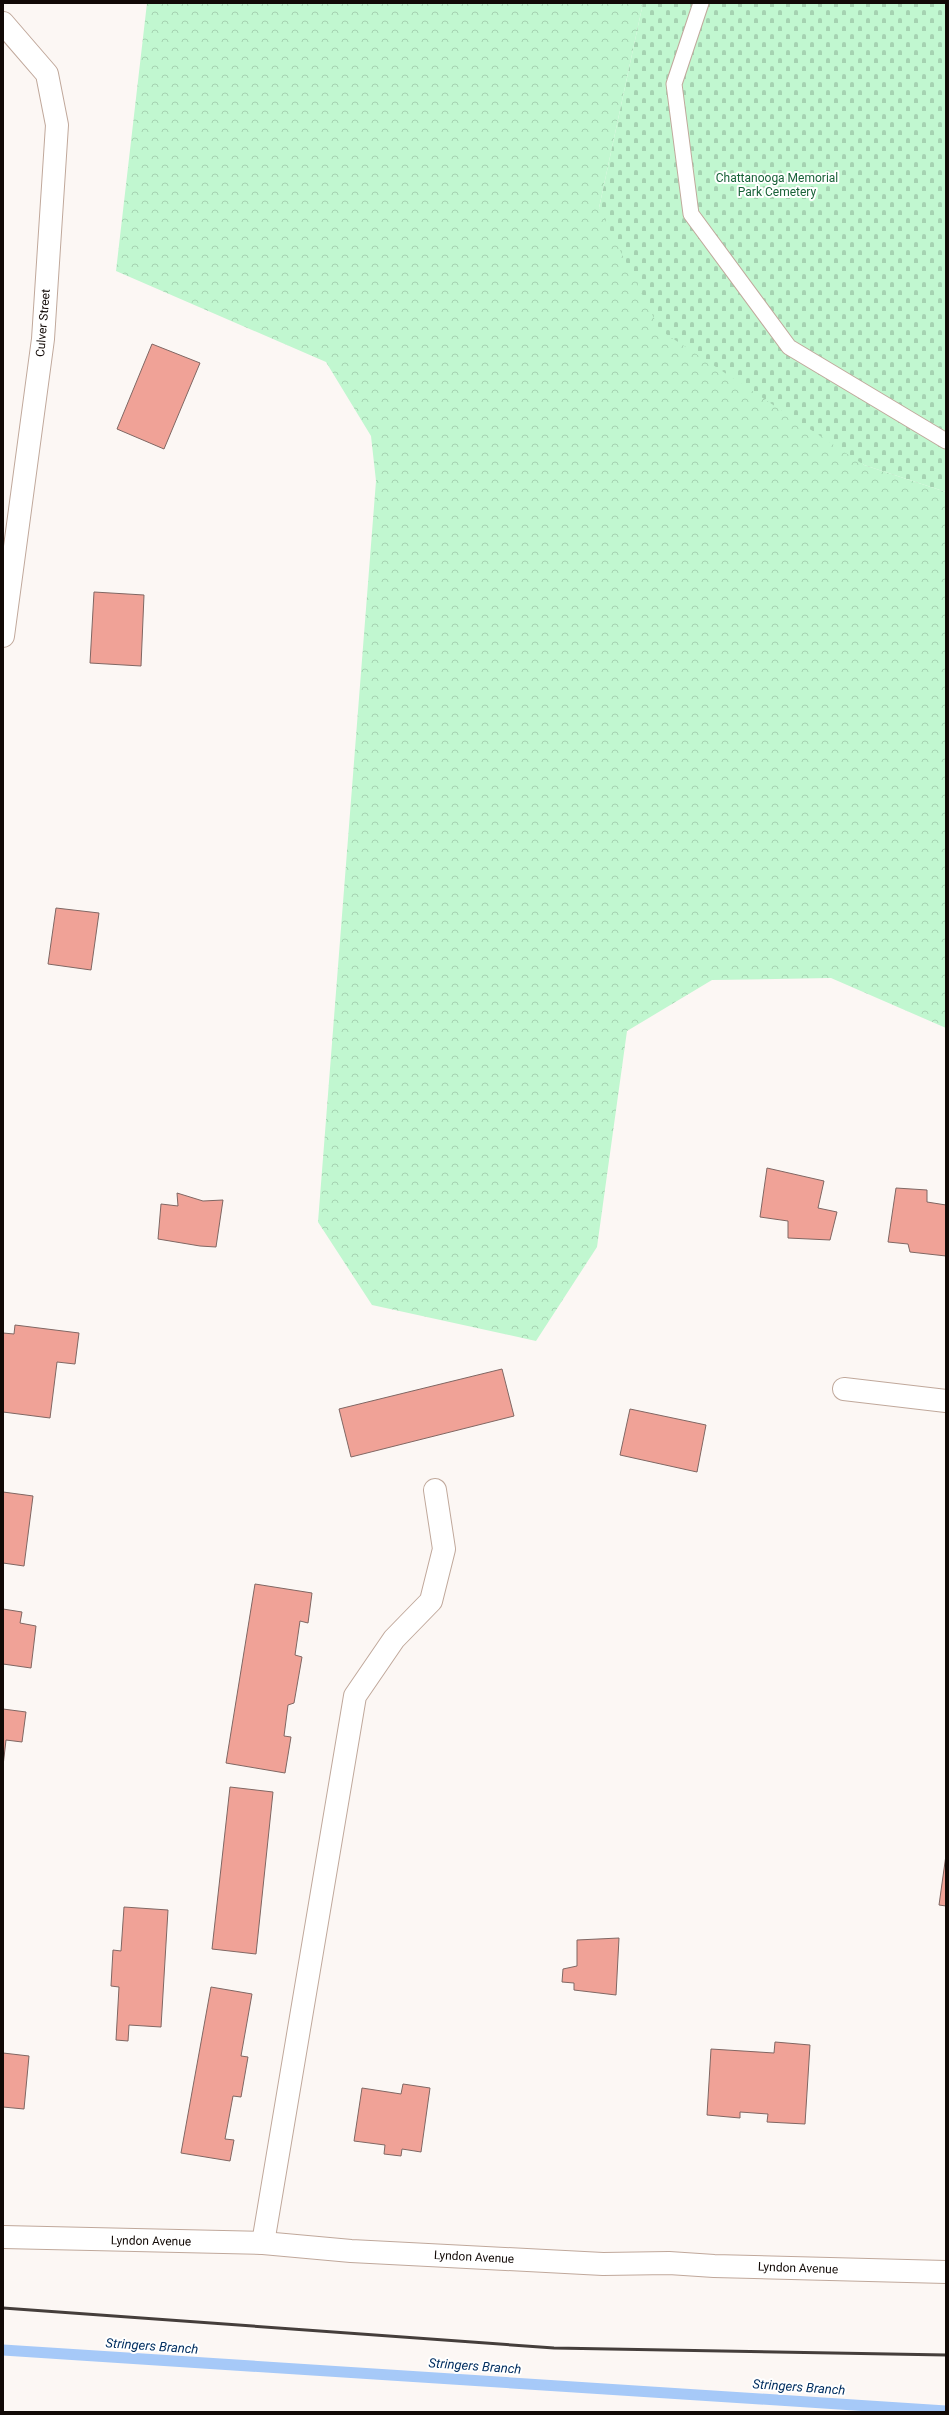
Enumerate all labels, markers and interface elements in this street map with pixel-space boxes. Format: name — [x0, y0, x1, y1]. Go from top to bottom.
park label: Chattanooga Memorial Park Cemetery — [716, 171, 838, 199]
street label: Culver Street — [33, 288, 53, 358]
street label: Lyndon Avenue — [111, 2233, 191, 2249]
street label: Lyndon Avenue — [433, 2248, 515, 2266]
street label: Lyndon Avenue — [758, 2260, 838, 2276]
water label: Stringers Branch — [105, 2335, 199, 2357]
water label: Stringers Branch — [428, 2355, 522, 2377]
water label: Stringers Branch — [752, 2376, 846, 2398]

